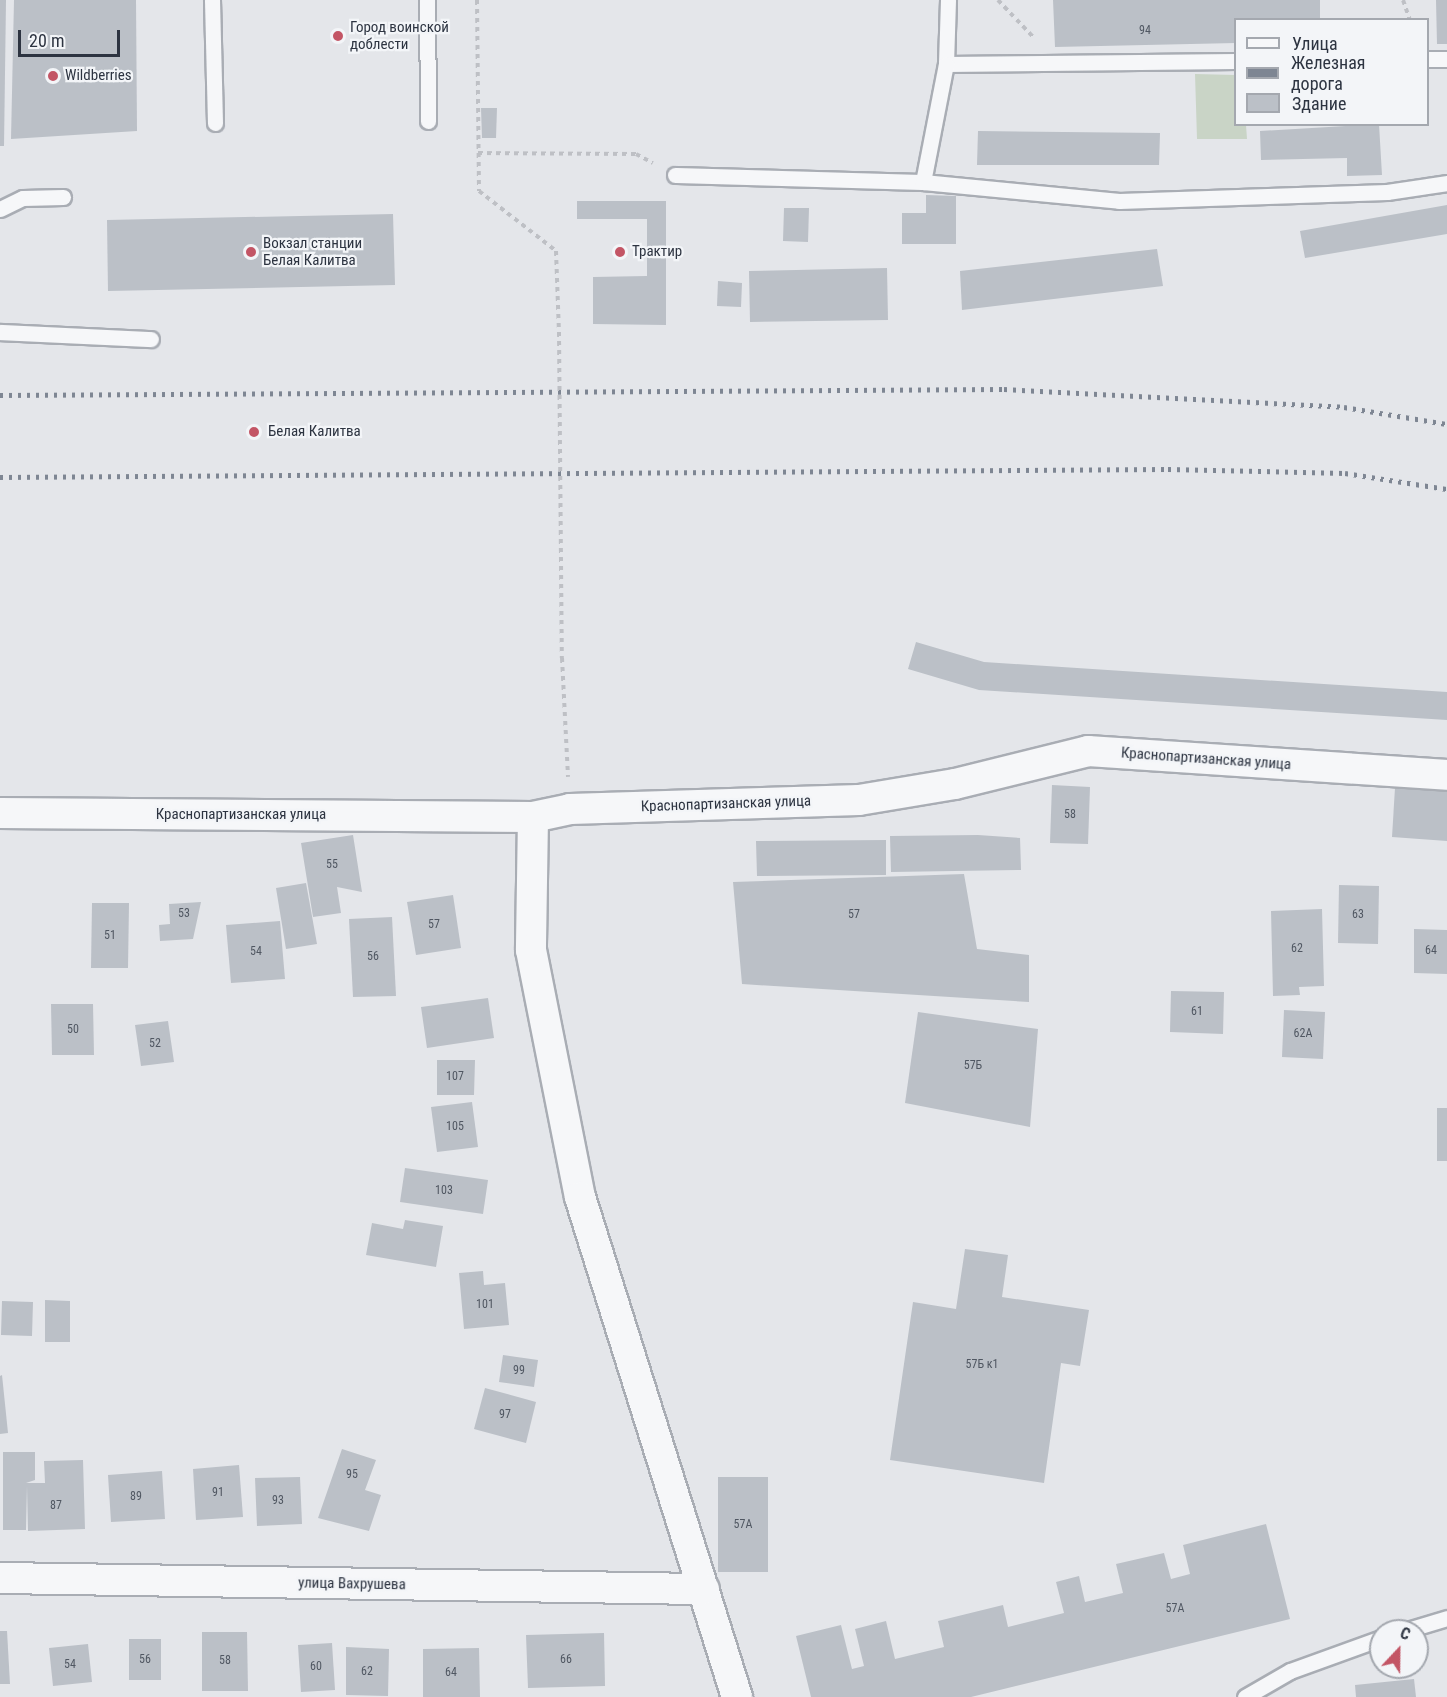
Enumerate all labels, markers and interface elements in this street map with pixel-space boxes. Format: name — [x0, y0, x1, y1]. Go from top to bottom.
scale bar — [21, 18, 123, 56]
place label: Город воинской доблести — [350, 18, 449, 53]
legend — [1234, 18, 1429, 126]
house number: 94 — [1139, 24, 1151, 38]
marker: Город воинской доблести — [331, 29, 345, 43]
text: 20 m — [29, 30, 64, 51]
text: Улица — [1292, 33, 1338, 54]
text: Железная дорога — [1291, 52, 1366, 94]
place label: Wildberries — [65, 67, 132, 85]
marker: Wildberries — [46, 69, 60, 83]
text: Здание — [1292, 93, 1346, 114]
place label: Вокзал станции Белая Калитва — [263, 234, 362, 269]
place label: Трактир — [632, 243, 682, 261]
marker: Вокзал станции Белая Калитва — [244, 245, 258, 259]
marker: Трактир — [613, 245, 627, 259]
marker: Белая Калитва — [245, 423, 263, 441]
place label: Белая Калитва — [268, 423, 361, 441]
street label: Краснопартизанская улица — [1120, 744, 1292, 774]
street label: Краснопартизанская улица — [641, 792, 811, 816]
street label: Краснопартизанская улица — [156, 806, 326, 824]
house number: 58 — [1064, 808, 1076, 822]
house number: 55 — [326, 858, 338, 872]
house number: 53 — [178, 907, 190, 921]
house number: 57 — [848, 908, 860, 922]
house number: 63 — [1352, 908, 1364, 922]
house number: 57 — [428, 918, 440, 932]
house number: 51 — [104, 929, 116, 943]
house number: 62 — [1291, 942, 1303, 956]
house number: 64 — [1425, 944, 1437, 958]
house number: 54 — [250, 945, 262, 959]
house number: 56 — [367, 950, 379, 964]
house number: 61 — [1191, 1005, 1203, 1019]
house number: 50 — [67, 1023, 79, 1037]
house number: 62А — [1294, 1027, 1312, 1041]
house number: 52 — [149, 1037, 161, 1051]
house number: 57Б — [964, 1059, 982, 1073]
house number: 107 — [446, 1070, 464, 1084]
house number: 105 — [446, 1120, 464, 1134]
house number: 103 — [435, 1184, 453, 1198]
house number: 101 — [476, 1298, 494, 1312]
house number: 57Б к1 — [966, 1358, 998, 1372]
house number: 99 — [513, 1364, 525, 1378]
house number: 97 — [499, 1408, 511, 1422]
house number: 95 — [346, 1468, 358, 1482]
house number: 91 — [212, 1486, 224, 1500]
house number: 89 — [130, 1490, 142, 1504]
house number: 93 — [272, 1494, 284, 1508]
house number: 87 — [50, 1499, 62, 1513]
house number: 57А — [734, 1518, 752, 1532]
street label: улица Вахрушева — [298, 1574, 406, 1594]
house number: 57А — [1166, 1602, 1184, 1616]
north arrow — [1369, 1619, 1429, 1679]
text: С — [1397, 1623, 1413, 1644]
house number: 56 — [139, 1653, 151, 1667]
house number: 66 — [560, 1653, 572, 1667]
house number: 58 — [219, 1654, 231, 1668]
house number: 54 — [64, 1658, 76, 1672]
house number: 60 — [310, 1660, 322, 1674]
house number: 62 — [361, 1665, 373, 1679]
house number: 64 — [445, 1666, 457, 1680]

